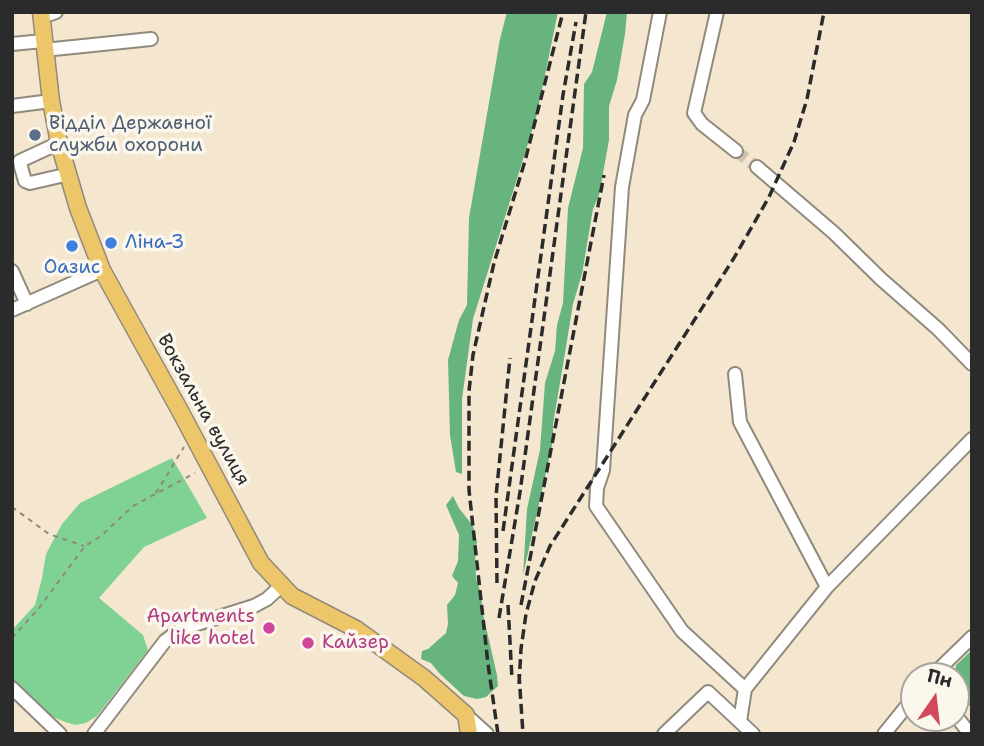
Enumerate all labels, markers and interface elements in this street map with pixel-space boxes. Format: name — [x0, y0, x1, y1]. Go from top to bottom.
place label: Відділ Державної служби охорони — [49, 113, 211, 157]
marker: Відділ Державної служби охорони — [27, 127, 43, 143]
place label: Ліна-3 — [125, 232, 184, 254]
marker: Ліна-3 — [103, 235, 119, 251]
marker: Оазис — [64, 238, 80, 254]
place label: Оазис — [44, 257, 100, 279]
street label: Вокзальна вулиця — [152, 330, 254, 490]
place label: Apartments like hotel — [147, 606, 255, 650]
marker: Apartments like hotel — [261, 620, 277, 636]
place label: Кайзер — [322, 632, 389, 654]
marker: Кайзер — [300, 635, 316, 651]
north arrow — [900, 662, 970, 732]
text: Пн — [925, 663, 955, 693]

